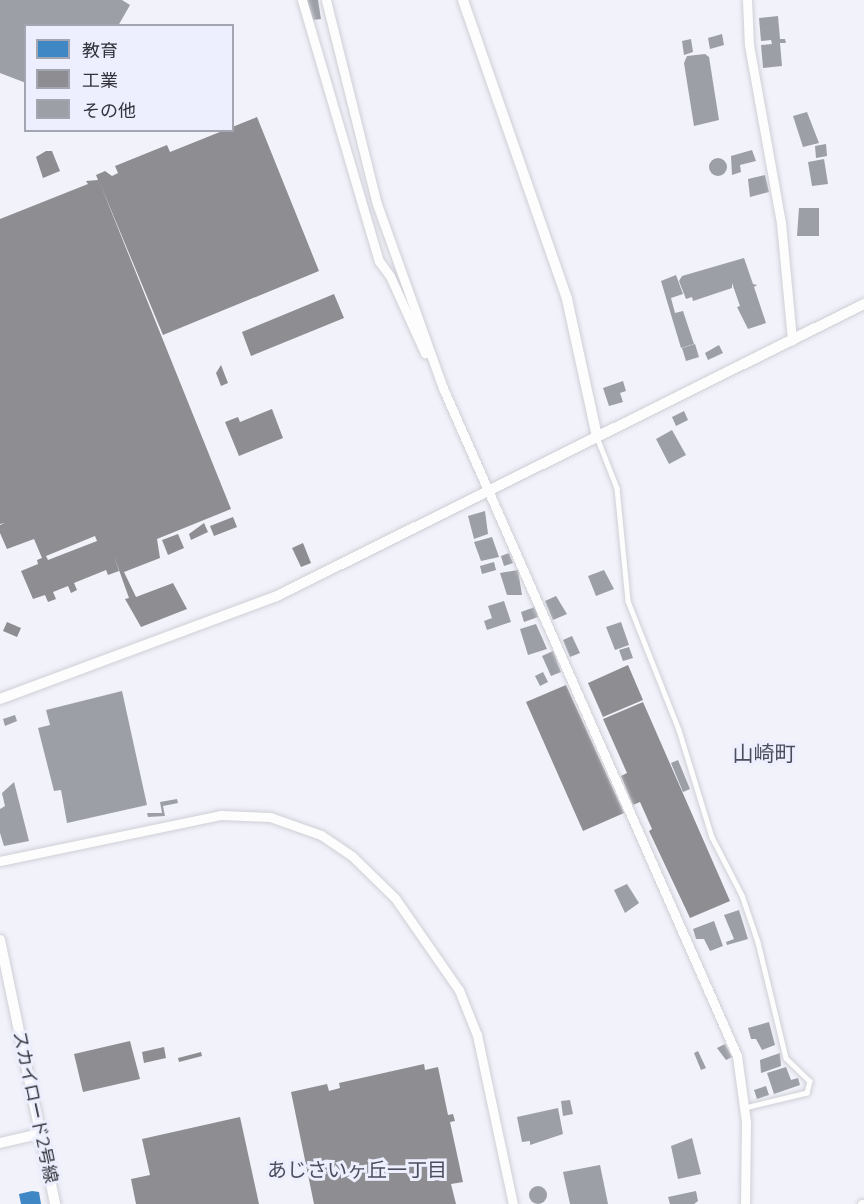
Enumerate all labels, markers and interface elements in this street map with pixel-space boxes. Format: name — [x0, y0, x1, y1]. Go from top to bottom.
legend — [24, 24, 234, 132]
text: 教育 — [82, 39, 118, 63]
text: 工業 — [82, 69, 118, 93]
text: その他 — [82, 99, 136, 123]
district label: 山崎町 — [733, 741, 795, 767]
street label: スカイロード2号線 — [8, 1029, 62, 1185]
district label: あじさいヶ丘一丁目 — [267, 1158, 447, 1182]

